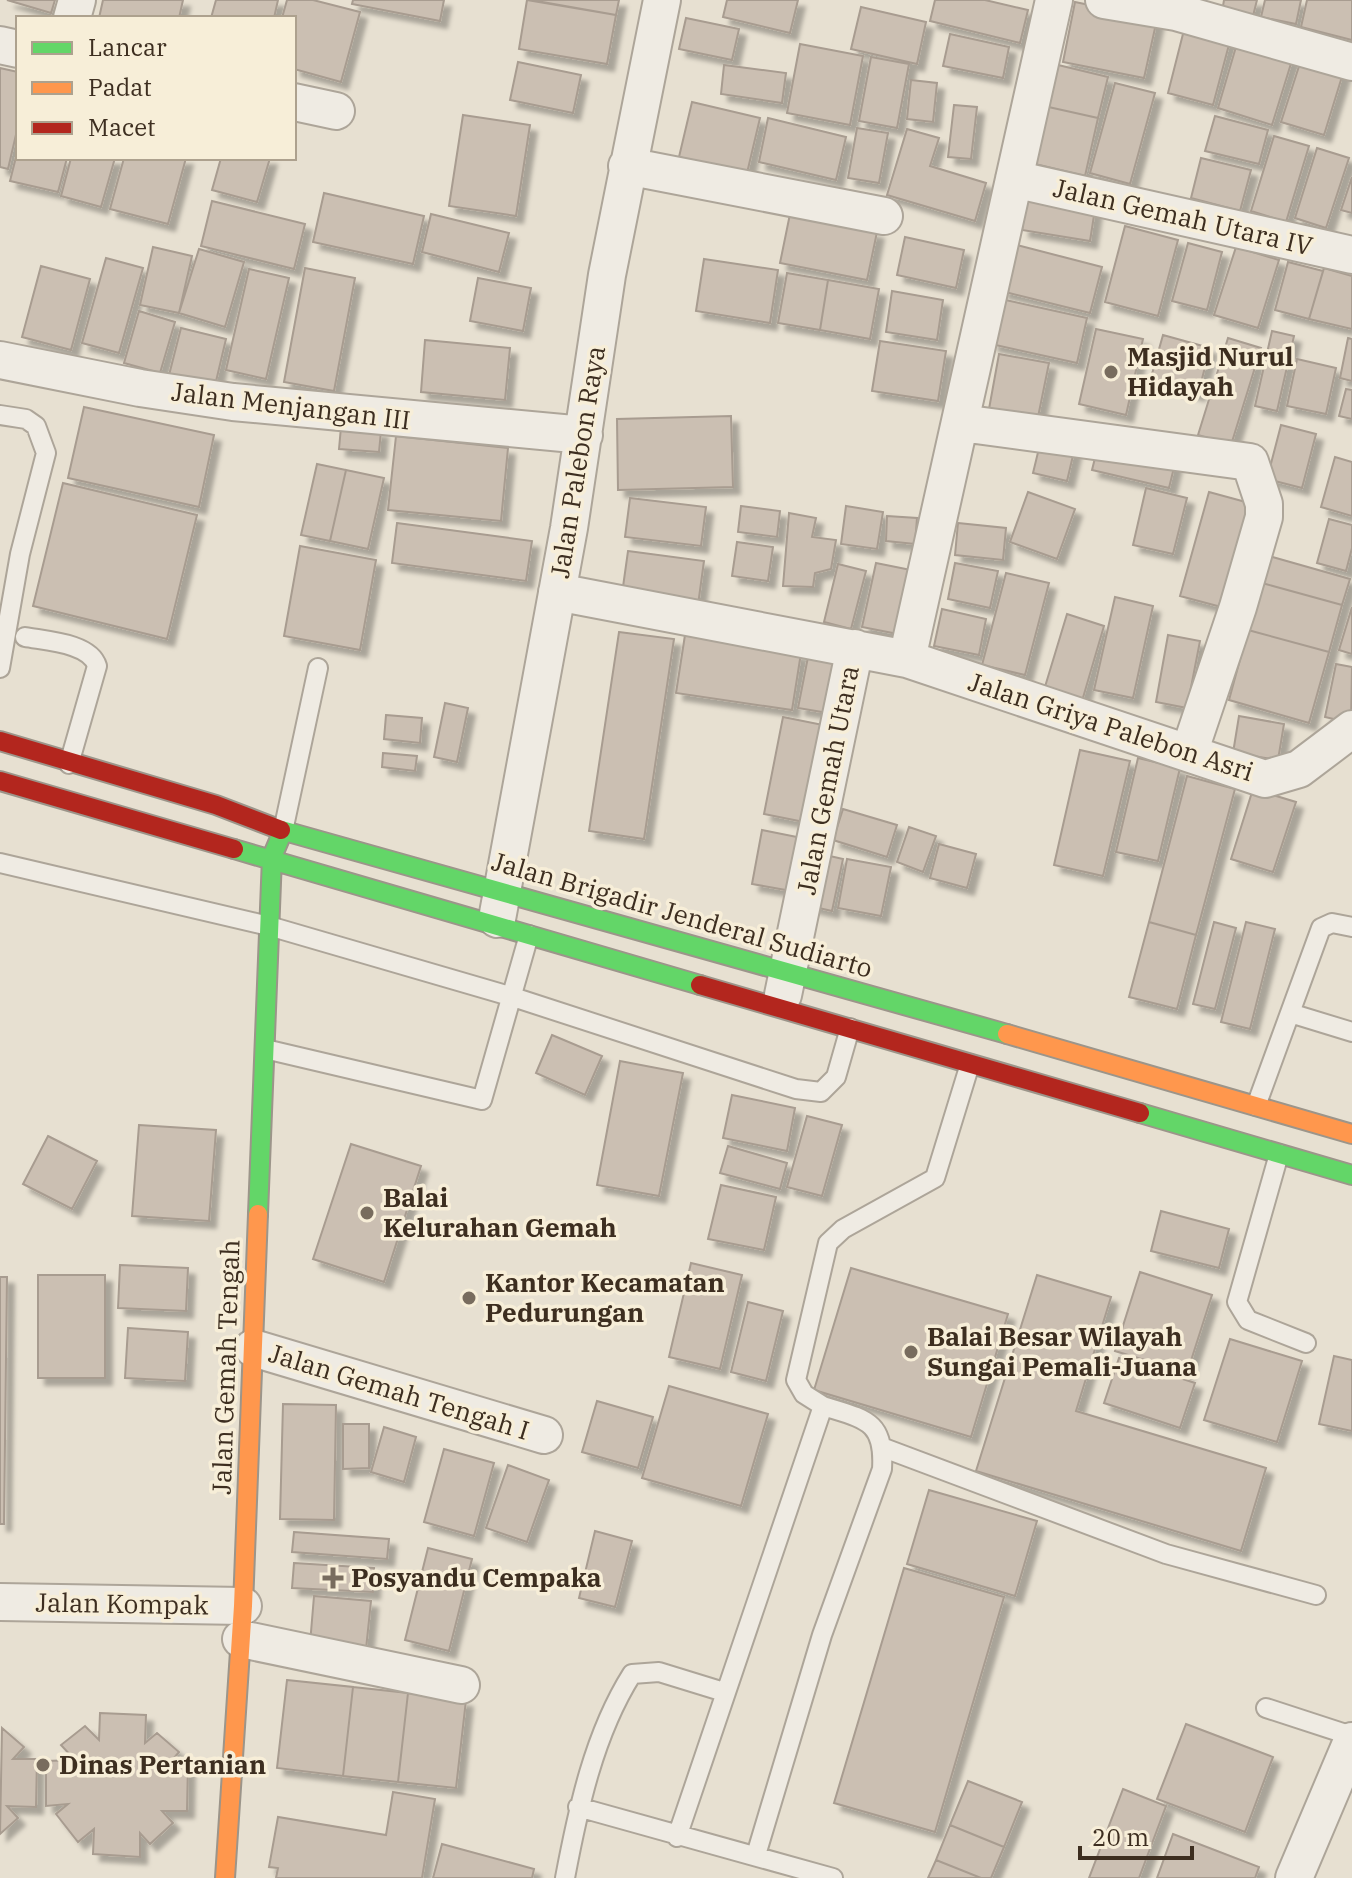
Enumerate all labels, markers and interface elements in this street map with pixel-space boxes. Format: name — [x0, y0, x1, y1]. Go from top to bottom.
legend — [16, 16, 296, 160]
text: Lancar — [88, 31, 167, 63]
text: Padat — [88, 71, 152, 103]
text: Macet — [88, 111, 156, 143]
street label: Jalan Gemah Utara IV — [1050, 170, 1316, 262]
place label: Masjid Nurul Hidayah — [1127, 339, 1294, 403]
street label: Jalan Palebon Raya — [542, 343, 612, 580]
marker: Masjid Nurul Hidayah — [1102, 363, 1120, 381]
street label: Jalan Menjangan III — [170, 373, 413, 437]
street label: Jalan Gemah Utara — [788, 662, 866, 897]
street label: Jalan Griya Palebon Asri — [964, 664, 1258, 788]
street label: Jalan Brigadir Jenderal Sudiarto — [488, 843, 876, 985]
place label: Balai Kelurahan Gemah — [383, 1180, 617, 1244]
marker: Balai Kelurahan Gemah — [358, 1204, 376, 1222]
street label: Jalan Gemah Tengah — [204, 1239, 246, 1495]
place label: Kantor Kecamatan Pedurungan — [485, 1265, 725, 1329]
marker: Kantor Kecamatan Pedurungan — [460, 1289, 478, 1307]
place label: Balai Besar Wilayah Sungai Pemali-Juana — [927, 1319, 1197, 1383]
street label: Jalan Gemah Tengah I — [265, 1335, 534, 1447]
marker: Balai Besar Wilayah Sungai Pemali-Juana — [902, 1343, 920, 1361]
place label: Posyandu Cempaka — [351, 1560, 602, 1594]
marker: Posyandu Cempaka — [322, 1567, 344, 1589]
street label: Jalan Kompak — [35, 1584, 209, 1622]
place label: Dinas Pertanian — [59, 1747, 266, 1781]
marker: Dinas Pertanian — [34, 1756, 52, 1774]
scale bar — [1080, 1810, 1192, 1860]
text: 20 m — [1092, 1821, 1149, 1853]

